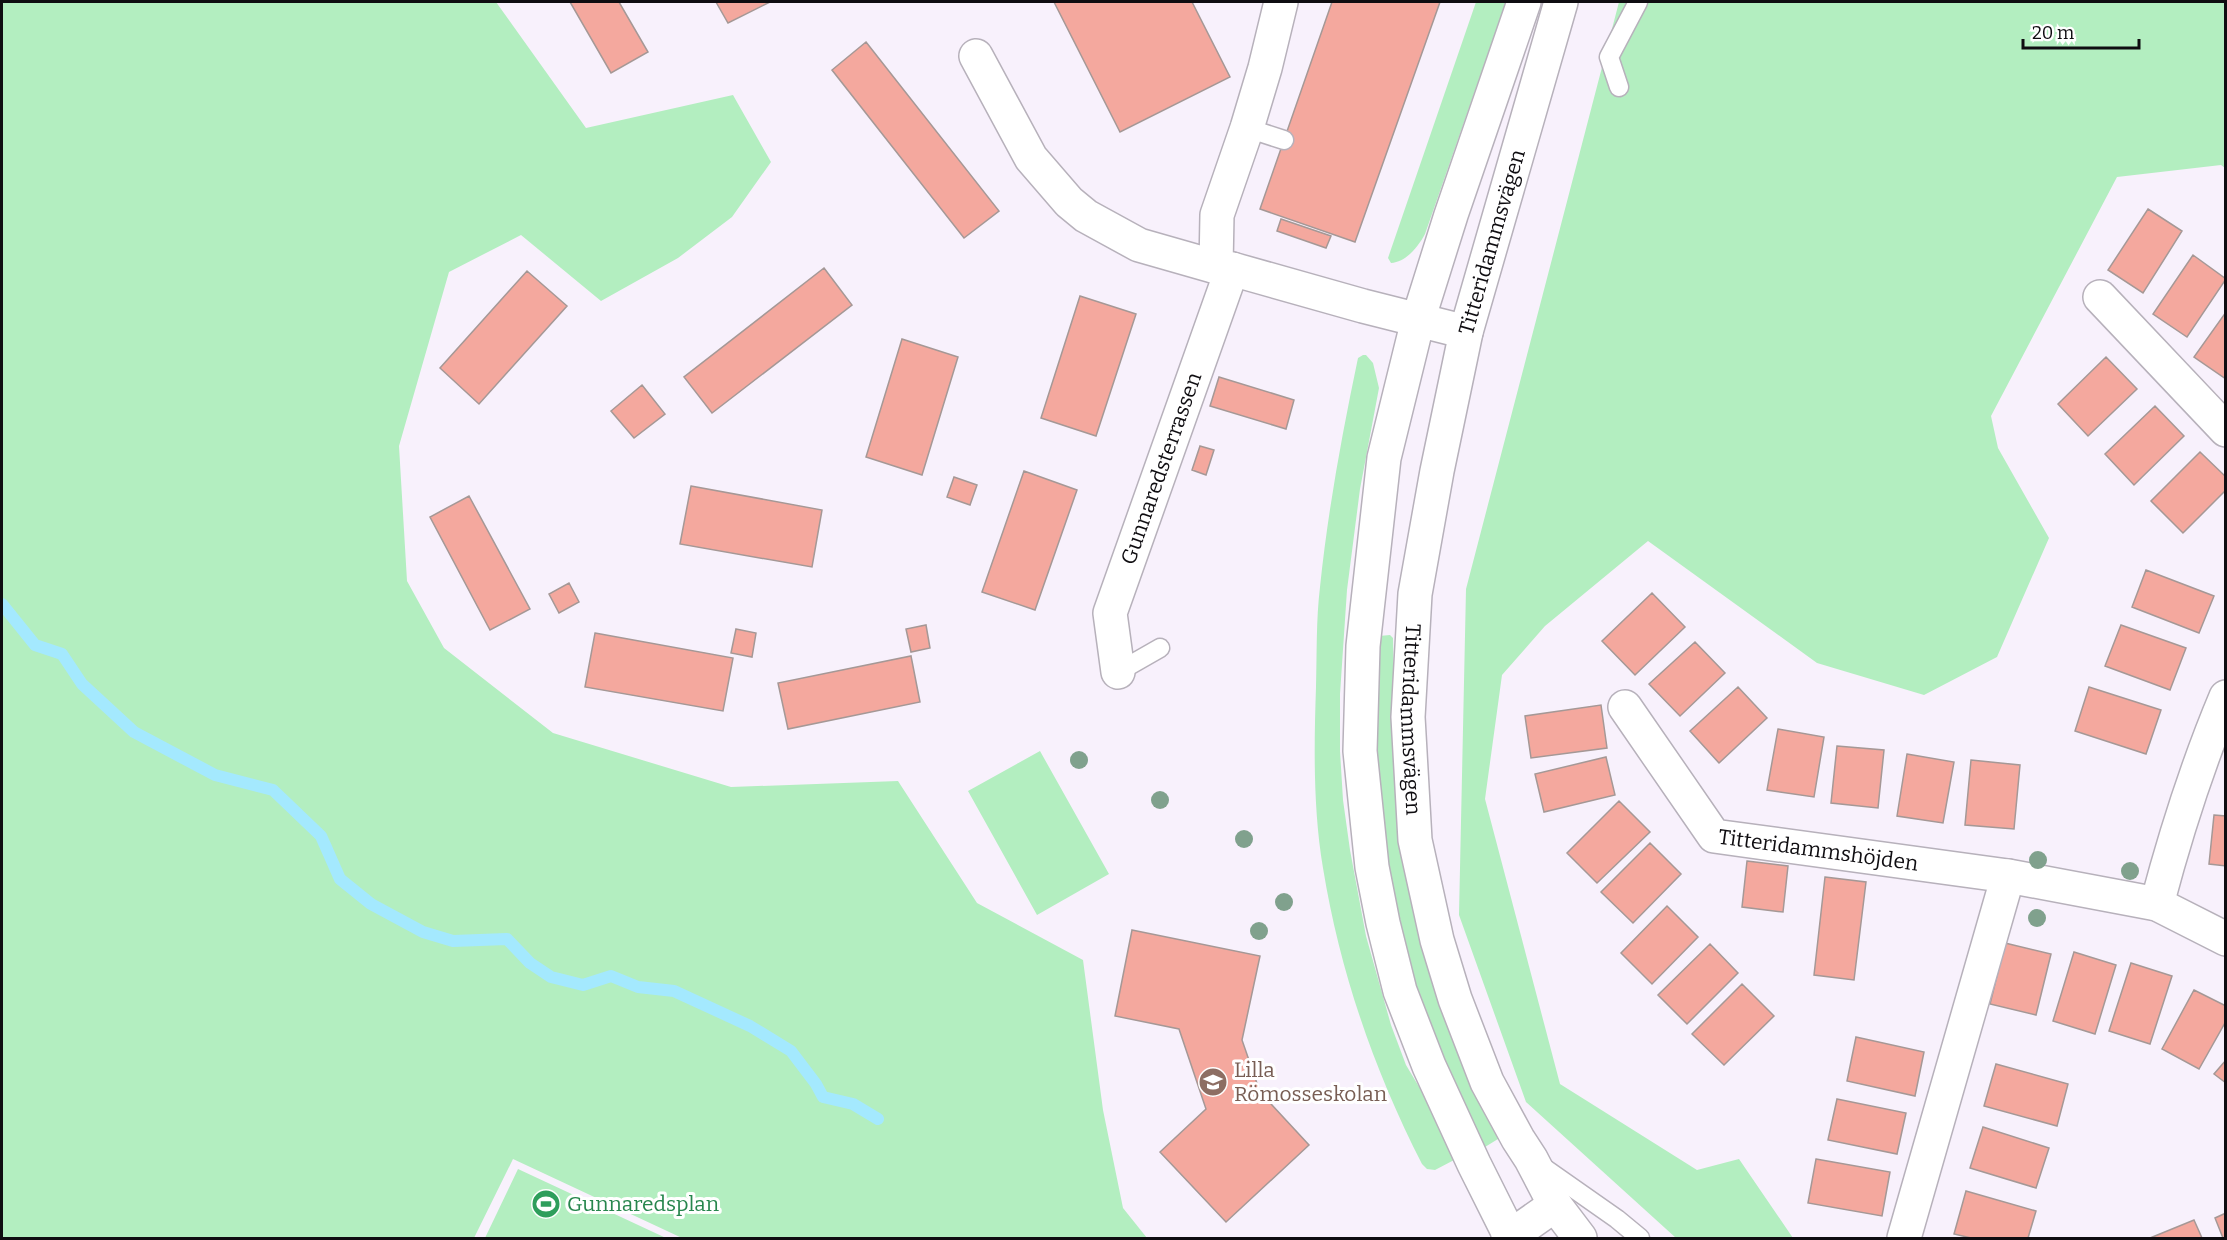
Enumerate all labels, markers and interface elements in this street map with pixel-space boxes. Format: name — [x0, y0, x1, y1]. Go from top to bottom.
scale bar — [2023, 12, 2138, 50]
text: 20 m — [2032, 22, 2074, 44]
street label: Titteridammsvägen — [1453, 146, 1531, 338]
street label: Gunnaredsterrassen — [1115, 369, 1207, 568]
street label: Titteridammsvägen — [1394, 623, 1427, 816]
street label: Titteridammshöjden — [1717, 824, 1920, 877]
place label: Lilla Römosseskolan — [1234, 1057, 1387, 1107]
school or university icon: Lilla Römosseskolan — [1197, 1066, 1229, 1098]
sports icon: Gunnaredsplan — [530, 1188, 562, 1220]
place label: Gunnaredsplan — [567, 1191, 719, 1217]

